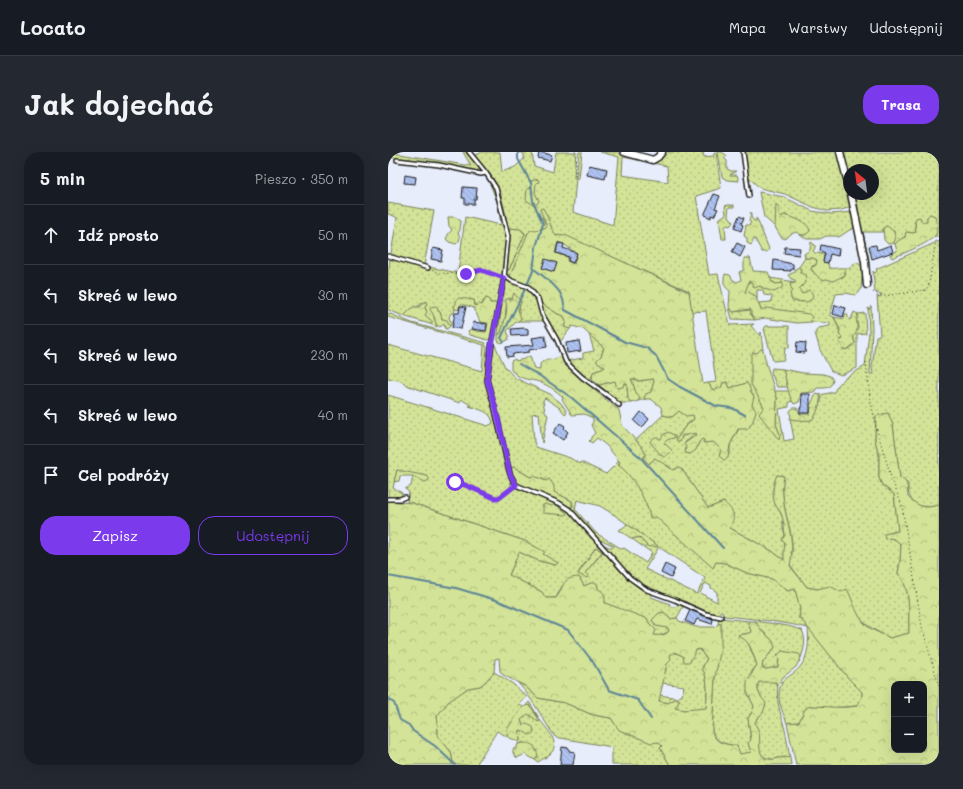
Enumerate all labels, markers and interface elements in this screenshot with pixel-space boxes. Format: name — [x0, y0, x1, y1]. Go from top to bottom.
text: Locato — [20, 15, 86, 40]
text: Mapa — [729, 18, 766, 37]
text: Warstwy — [788, 18, 847, 37]
text: Udostępnij — [869, 18, 943, 37]
button: Trasa — [863, 85, 939, 124]
text: Jak dojechać — [24, 86, 214, 122]
north arrow — [843, 164, 879, 200]
text: 5 min — [40, 167, 85, 189]
text: Pieszo · 350 m — [255, 170, 348, 187]
icon: ahead — [40, 224, 62, 246]
text: Idź prosto — [78, 225, 159, 245]
text: 50 m — [318, 226, 348, 243]
route end — [457, 265, 475, 283]
icon: left — [40, 284, 62, 306]
text: Skręć w lewo — [78, 285, 177, 305]
text: 30 m — [318, 286, 348, 303]
icon: left — [40, 344, 62, 366]
text: Skręć w lewo — [78, 345, 177, 365]
text: 230 m — [311, 346, 348, 363]
icon: left — [40, 404, 62, 426]
text: Skręć w lewo — [78, 405, 177, 425]
text: 40 m — [318, 406, 348, 423]
icon: arrive — [40, 464, 62, 486]
text: Cel podróży — [78, 465, 169, 485]
route start — [446, 473, 464, 491]
button: Zapisz — [40, 516, 190, 555]
button: Udostępnij — [198, 516, 348, 555]
map controls — [891, 681, 927, 753]
button: + — [891, 681, 927, 717]
button: − — [891, 717, 927, 753]

